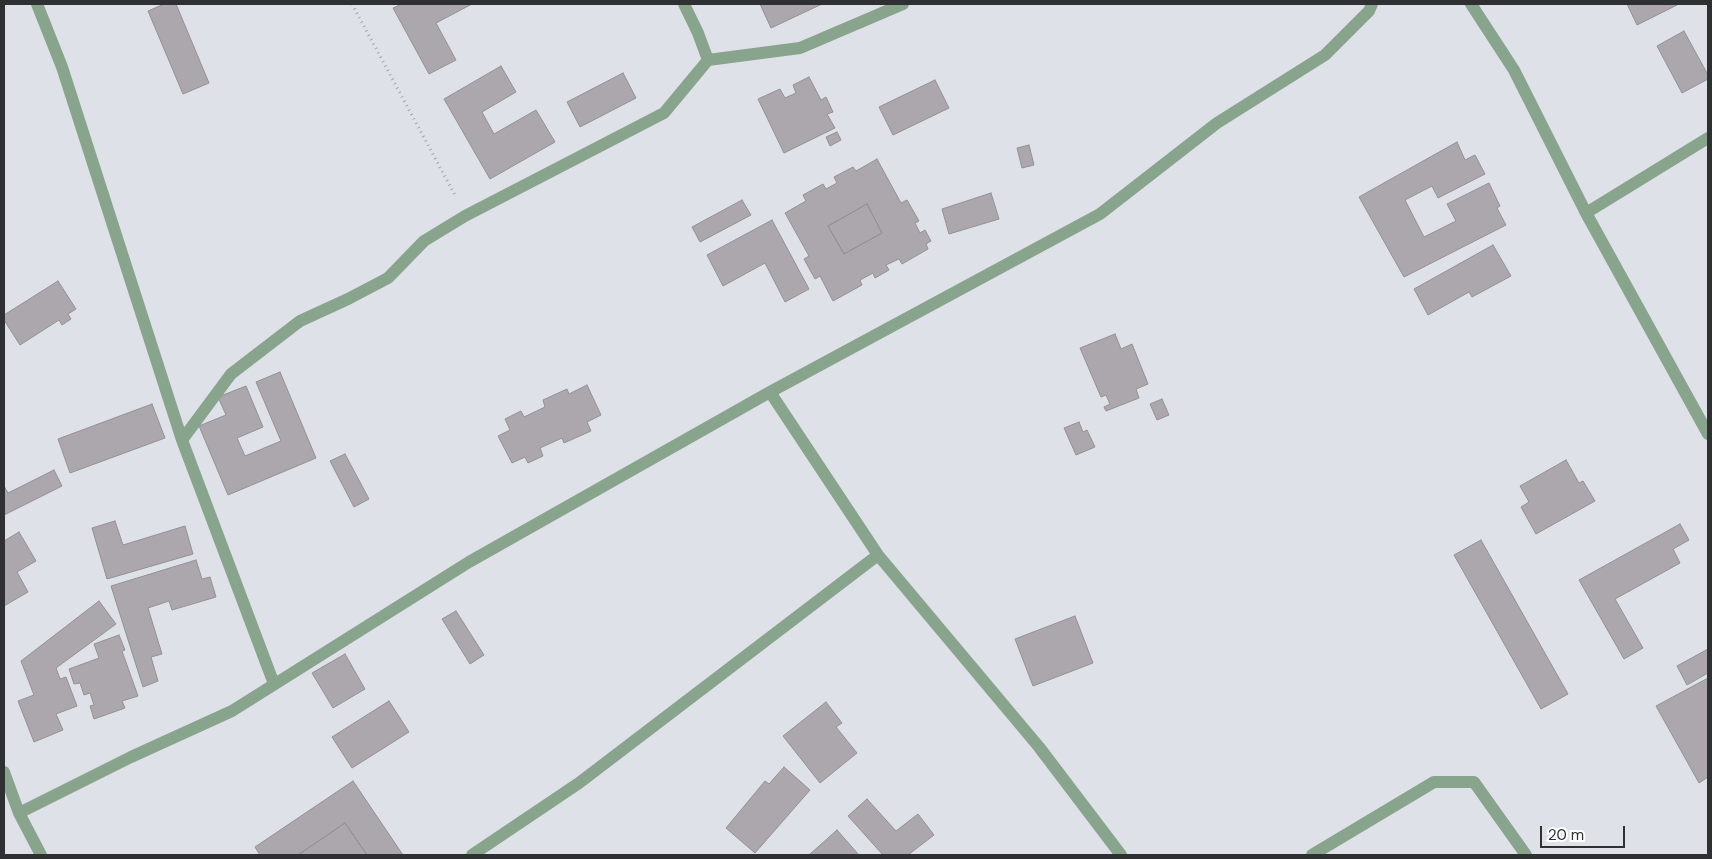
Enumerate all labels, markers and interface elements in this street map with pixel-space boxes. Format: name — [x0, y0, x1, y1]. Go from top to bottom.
scale bar — [1542, 816, 1627, 848]
text: 20 m — [1548, 825, 1584, 845]

